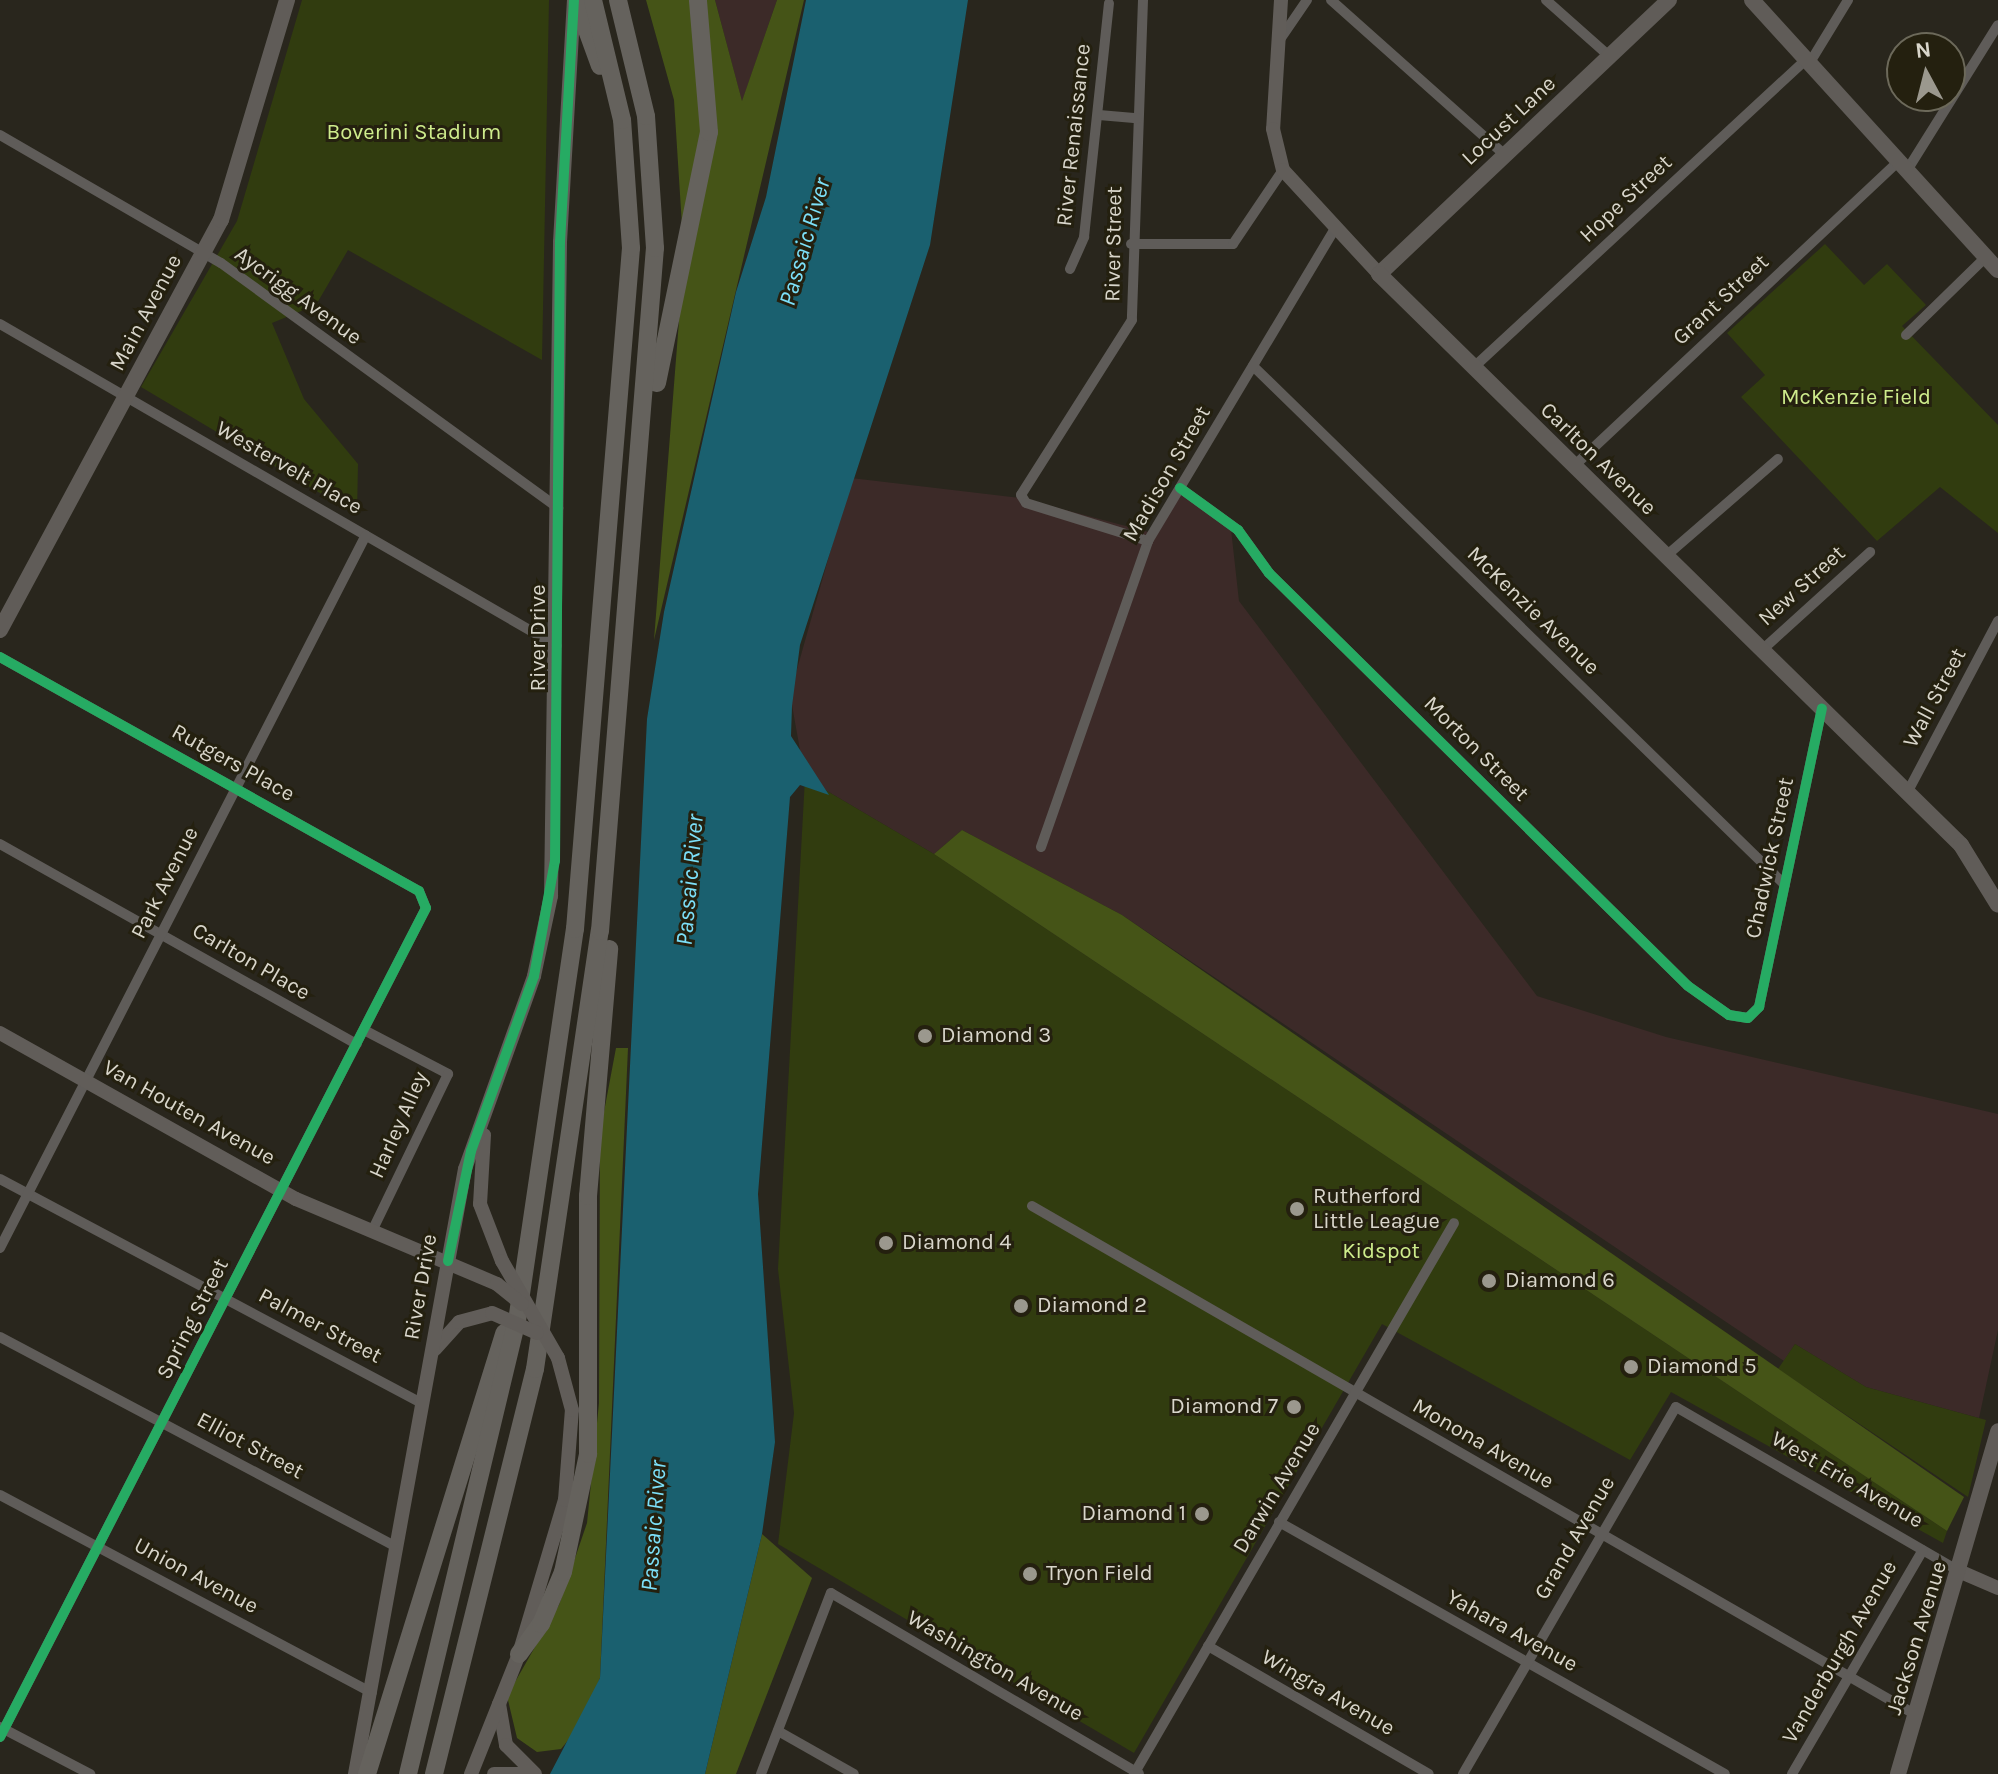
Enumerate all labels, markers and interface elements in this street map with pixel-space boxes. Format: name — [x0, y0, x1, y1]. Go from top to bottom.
north arrow — [1886, 32, 1966, 112]
text: N — [1914, 36, 1933, 64]
street label: River Renaissance — [1051, 42, 1097, 228]
street label: Locust Lane — [1456, 71, 1562, 171]
park label: Boverini Stadium — [327, 120, 501, 146]
street label: Hope Street — [1574, 150, 1678, 248]
water label: Passaic River — [773, 175, 837, 309]
street label: River Street — [1100, 186, 1128, 302]
street label: Aycrigg Avenue — [229, 241, 367, 351]
street label: Grant Street — [1668, 249, 1774, 351]
street label: Main Avenue — [104, 250, 188, 376]
park label: McKenzie Field — [1781, 385, 1931, 411]
street label: Carlton Avenue — [1535, 397, 1661, 521]
street label: Madison Street — [1117, 401, 1217, 547]
street label: Westervelt Place — [211, 415, 367, 521]
street label: New Street — [1753, 540, 1851, 632]
street label: McKenzie Avenue — [1461, 541, 1605, 681]
street label: River Drive — [526, 585, 552, 691]
street label: Wall Street — [1898, 644, 1972, 752]
street label: Morton Street — [1418, 691, 1534, 807]
street label: Rutgers Place — [167, 718, 299, 808]
street label: Chadwick Street — [1740, 775, 1800, 941]
water label: Passaic River — [670, 813, 710, 947]
street label: Park Avenue — [125, 823, 205, 943]
street label: Carlton Place — [187, 918, 315, 1006]
place label: Diamond 3 — [941, 1023, 1051, 1049]
marker: Diamond 3 — [916, 1027, 934, 1045]
street label: Van Houten Avenue — [98, 1055, 280, 1171]
street label: Harley Alley — [364, 1067, 434, 1183]
place label: Rutherford Little League — [1313, 1183, 1440, 1234]
marker: Rutherford Little League — [1288, 1200, 1306, 1218]
place label: Diamond 4 — [902, 1230, 1012, 1256]
street label: River Drive — [399, 1232, 443, 1342]
marker: Diamond 4 — [877, 1234, 895, 1252]
park label: Kidspot — [1342, 1239, 1420, 1265]
street label: Spring Street — [151, 1254, 235, 1384]
place label: Diamond 6 — [1505, 1268, 1615, 1294]
marker: Diamond 6 — [1480, 1272, 1498, 1290]
street label: Palmer Street — [254, 1282, 386, 1370]
place label: Diamond 2 — [1037, 1293, 1147, 1319]
marker: Diamond 2 — [1012, 1297, 1030, 1315]
place label: Diamond 5 — [1647, 1354, 1757, 1380]
marker: Diamond 5 — [1622, 1358, 1640, 1376]
street label: Monona Avenue — [1408, 1393, 1558, 1495]
place label: Diamond 7 — [1170, 1394, 1278, 1420]
marker: Diamond 7 — [1285, 1398, 1303, 1416]
street label: Elliot Street — [192, 1407, 308, 1485]
street label: Darwin Avenue — [1228, 1418, 1326, 1558]
street label: West Erie Avenue — [1766, 1426, 1928, 1534]
water label: Passaic River — [635, 1459, 673, 1593]
street label: Grand Avenue — [1529, 1472, 1621, 1604]
place label: Diamond 1 — [1081, 1501, 1186, 1527]
marker: Diamond 1 — [1193, 1505, 1211, 1523]
street label: Union Avenue — [129, 1532, 263, 1620]
street label: Vanderburgh Avenue — [1777, 1556, 1903, 1748]
street label: Jackson Avenue — [1881, 1558, 1953, 1718]
place label: Tryon Field — [1046, 1561, 1153, 1587]
marker: Tryon Field — [1021, 1565, 1039, 1583]
street label: Yahara Avenue — [1442, 1584, 1582, 1678]
street label: Washington Avenue — [902, 1605, 1088, 1727]
street label: Wingra Avenue — [1257, 1644, 1399, 1742]

